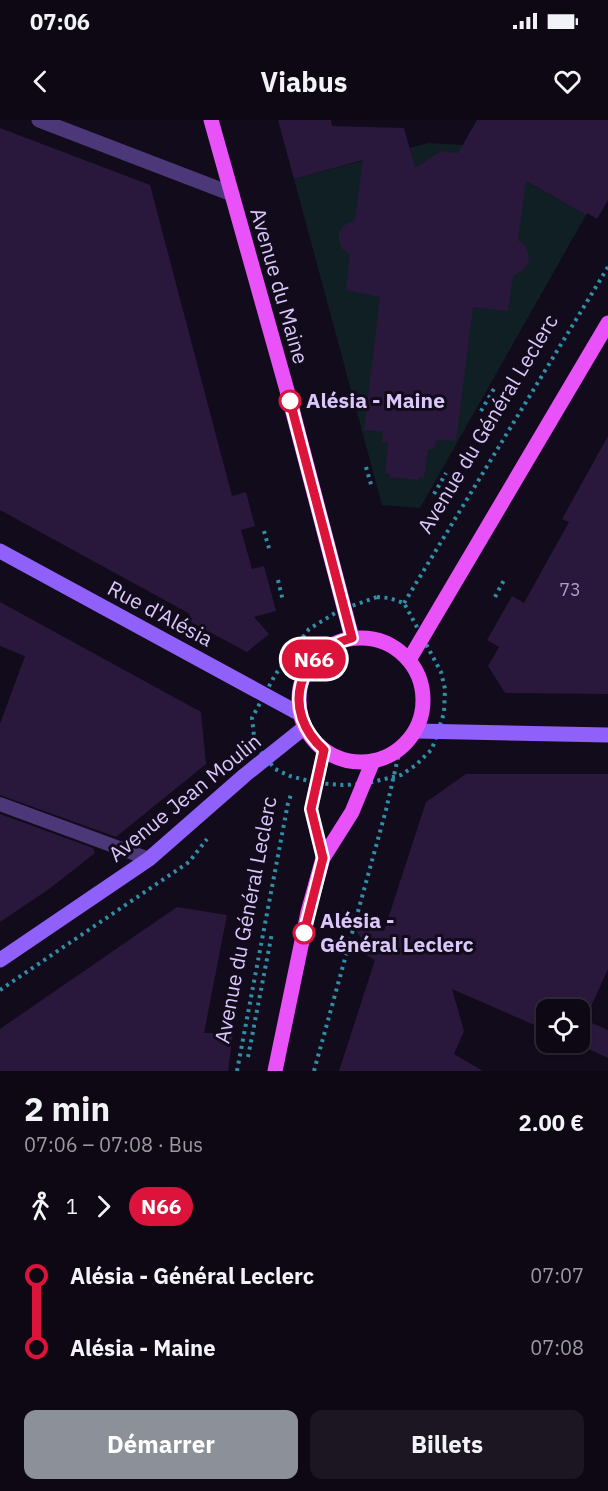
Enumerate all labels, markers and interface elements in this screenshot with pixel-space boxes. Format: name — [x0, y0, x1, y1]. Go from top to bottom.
text: 07:06 — [30, 7, 90, 36]
text: Viabus — [261, 64, 347, 99]
icon: back — [24, 65, 57, 98]
icon: heart — [551, 65, 584, 98]
street label: Avenue du Maine — [244, 204, 316, 367]
street label: Avenue du Général Leclerc — [410, 309, 564, 538]
place label: Alésia - Maine — [306, 386, 445, 414]
marker: Alésia - Maine — [279, 390, 301, 412]
street label: Rue d'Alésia — [103, 574, 218, 653]
house number: 73 — [559, 578, 581, 601]
line badge: N66 — [280, 640, 348, 678]
text: N66 — [294, 645, 334, 673]
street label: Avenue Jean Moulin — [102, 727, 267, 868]
street label: Avenue du Général Leclerc — [207, 794, 283, 1046]
place label: Alésia - Général Leclerc — [320, 906, 474, 958]
marker: Alésia - Général Leclerc — [293, 922, 315, 944]
map controls — [536, 999, 590, 1053]
button: locate — [536, 999, 590, 1053]
text: 2 min — [24, 1087, 110, 1130]
text: 2.00 € — [519, 1108, 584, 1137]
text: 07:06 – 07:08 · Bus — [24, 1131, 203, 1158]
icon: walk — [24, 1190, 57, 1223]
icon: forward — [87, 1190, 120, 1223]
text: N66 — [141, 1192, 181, 1220]
text: 1 — [66, 1193, 78, 1220]
text: Alésia - Général Leclerc — [70, 1261, 314, 1290]
text: 07:07 — [530, 1262, 584, 1289]
text: Alésia - Maine — [70, 1333, 216, 1362]
text: 07:08 — [530, 1334, 584, 1361]
button: Démarrer — [24, 1410, 298, 1479]
button: Billets — [310, 1410, 584, 1479]

